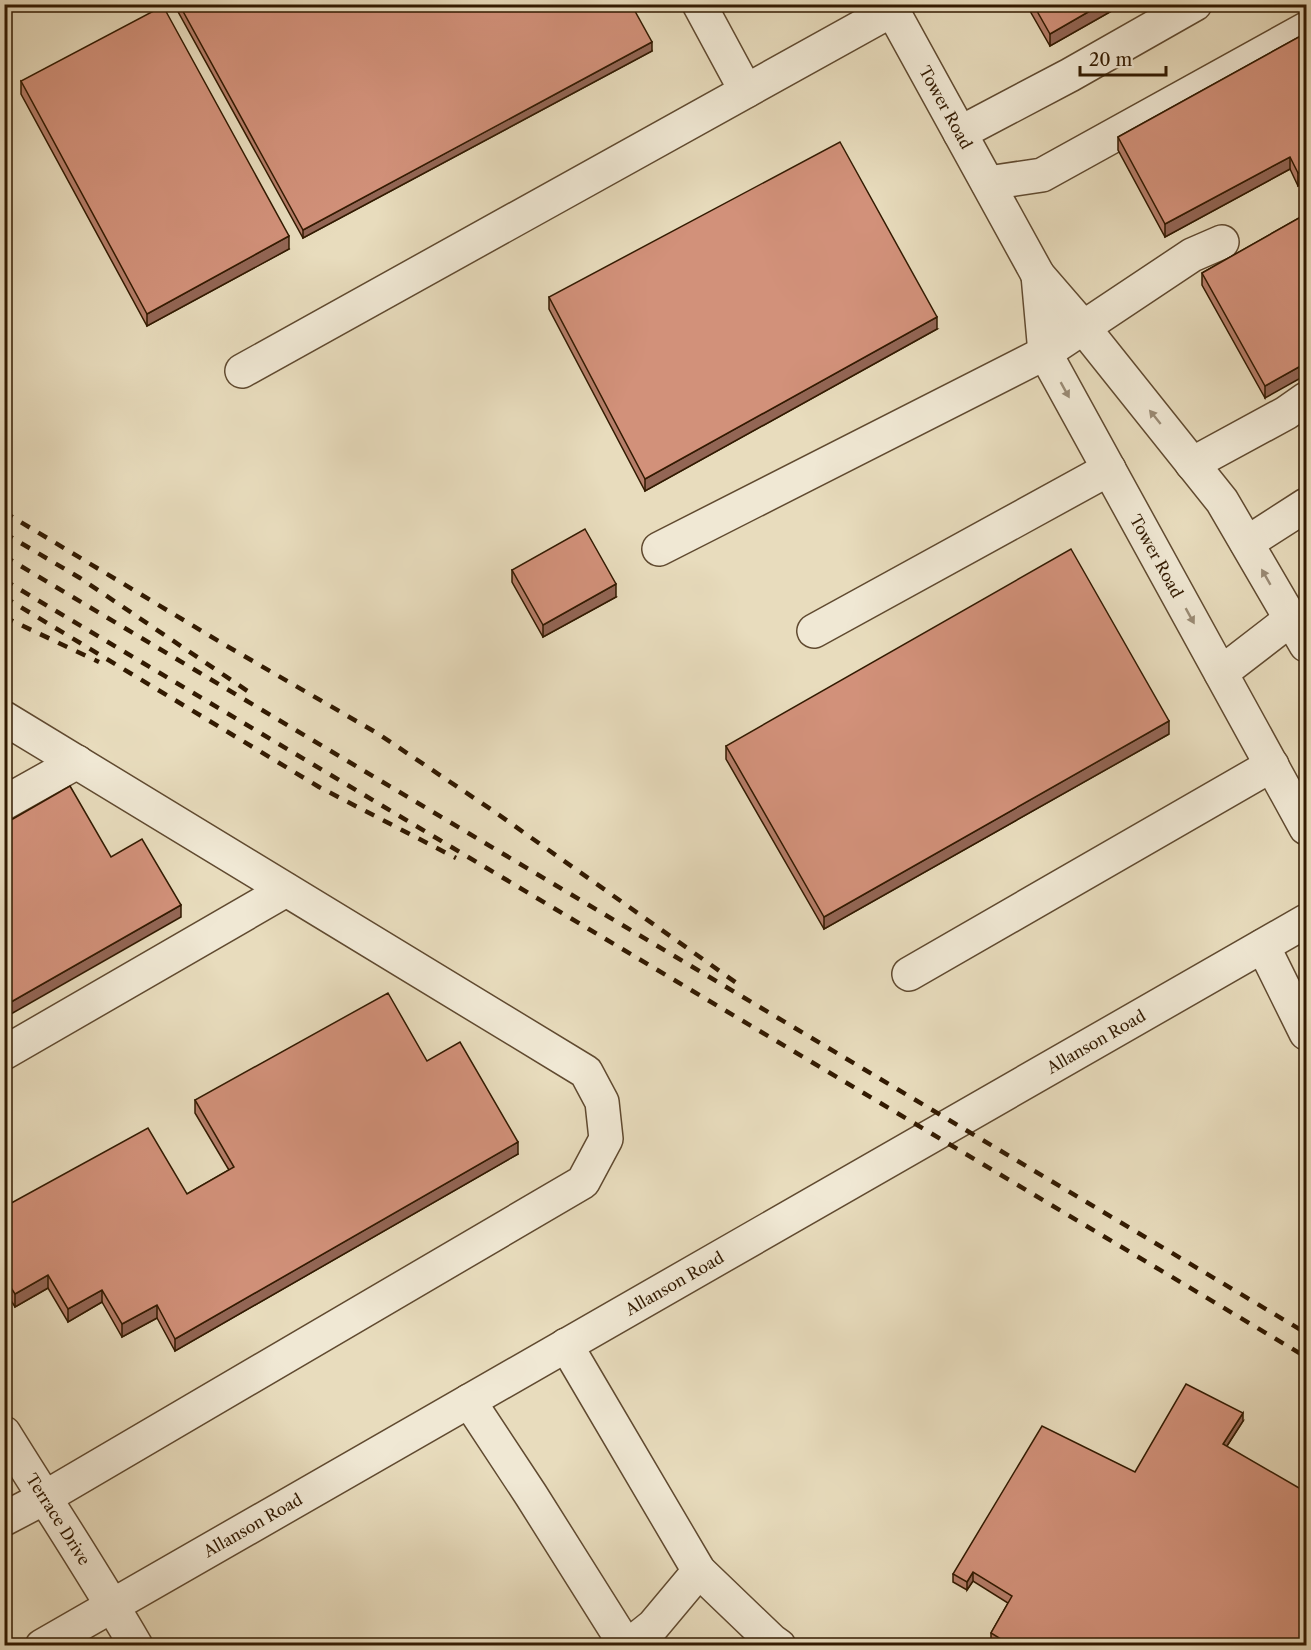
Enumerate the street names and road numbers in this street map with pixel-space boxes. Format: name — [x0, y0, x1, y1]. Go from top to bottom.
street label: Tower Road — [915, 62, 977, 153]
street label: Tower Road — [1126, 511, 1188, 601]
street label: Allanson Road — [1042, 1005, 1149, 1078]
street label: Allanson Road — [621, 1247, 728, 1320]
street label: Terrace Drive — [22, 1470, 95, 1569]
street label: Allanson Road — [199, 1489, 306, 1562]

